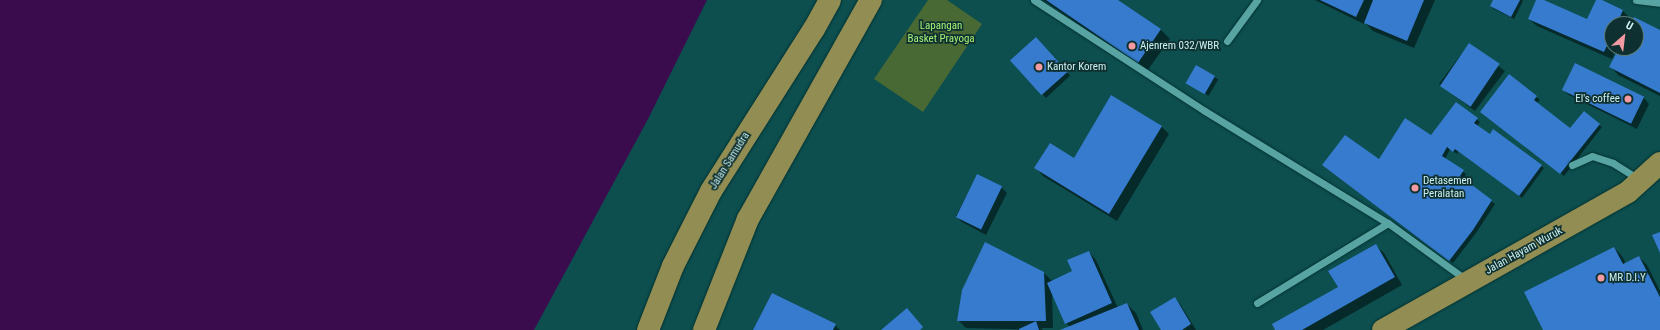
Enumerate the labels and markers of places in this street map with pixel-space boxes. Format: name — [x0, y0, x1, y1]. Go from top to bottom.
place label: Ajenrem 032/WBR — [1140, 39, 1219, 53]
marker: Ajenrem 032/WBR — [1127, 41, 1137, 51]
place label: Kantor Korem — [1047, 60, 1106, 74]
marker: Kantor Korem — [1034, 62, 1044, 72]
place label: El's coffee — [1575, 92, 1620, 106]
marker: El's coffee — [1623, 94, 1633, 104]
place label: Detasemen Peralatan — [1423, 175, 1472, 201]
marker: Detasemen Peralatan — [1410, 183, 1420, 193]
place label: MR D.I.Y — [1609, 271, 1646, 285]
marker: MR D.I.Y — [1596, 273, 1606, 283]

